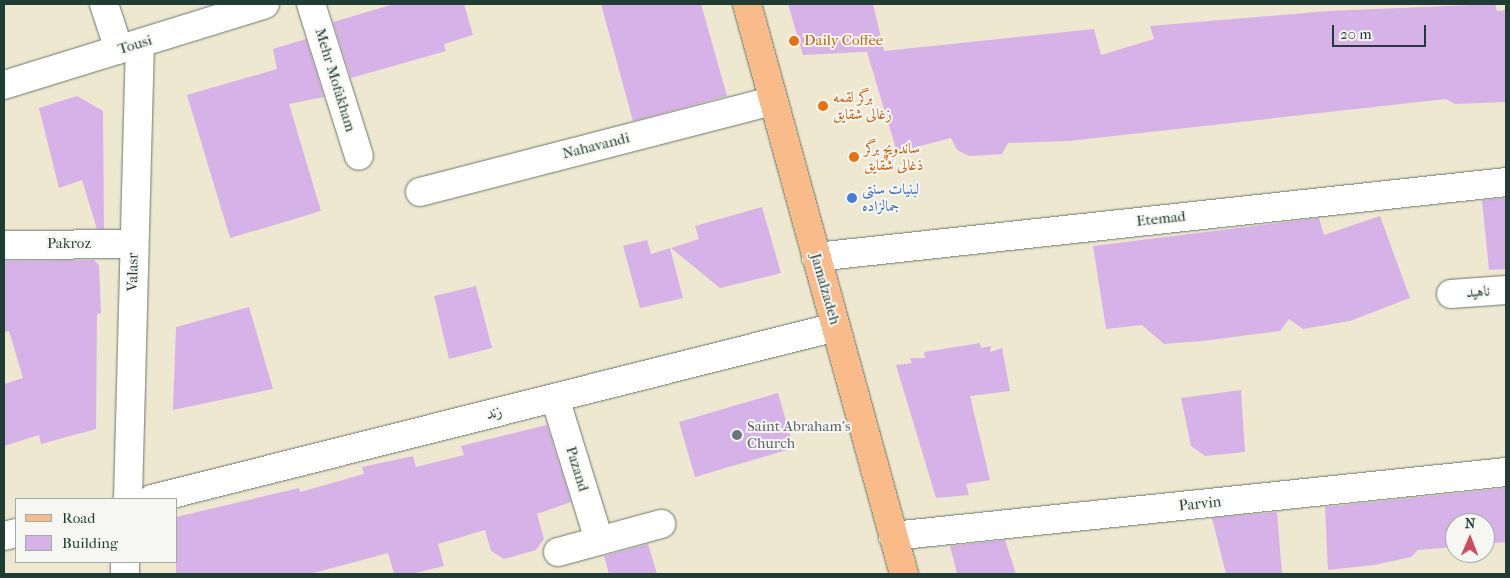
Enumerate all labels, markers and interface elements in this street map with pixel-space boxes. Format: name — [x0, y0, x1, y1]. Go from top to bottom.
scale bar — [1335, 15, 1429, 47]
text: 20 m — [1340, 25, 1372, 43]
street label: Mehr Mofakham — [311, 26, 359, 134]
street label: Tousi — [116, 31, 154, 59]
place label: Daily Coffee — [804, 32, 883, 50]
marker: Daily Coffee — [788, 35, 800, 47]
place label: برگر لقمه زغالی شقایق — [833, 88, 892, 123]
marker: برگر لقمه زغالی شقایق — [817, 100, 829, 112]
street label: Nahavandi — [561, 129, 631, 163]
place label: ساندویچ برگر ذغالی شقایق — [864, 139, 924, 174]
marker: ساندویچ برگر ذغالی شقایق — [848, 151, 860, 163]
place label: لبنیات سنتی جمالزاده — [862, 180, 919, 215]
marker: لبنیات سنتی جمالزاده — [846, 192, 858, 204]
street label: Etemad — [1135, 207, 1187, 231]
street label: Pakroz — [47, 235, 91, 253]
street label: Jamalzadeh — [806, 251, 844, 327]
street label: Valasr — [124, 252, 142, 292]
street label: ناهید — [1466, 282, 1490, 302]
street label: زند — [484, 402, 504, 424]
place label: Saint Abraham's Church — [747, 417, 850, 452]
marker: Saint Abraham's Church — [731, 429, 743, 441]
street label: Pazand — [562, 444, 592, 494]
street label: Parvin — [1178, 493, 1222, 515]
legend — [15, 498, 178, 563]
text: Road — [62, 509, 95, 527]
north arrow — [1445, 513, 1495, 563]
text: N — [1465, 515, 1476, 532]
text: Building — [62, 534, 118, 552]

